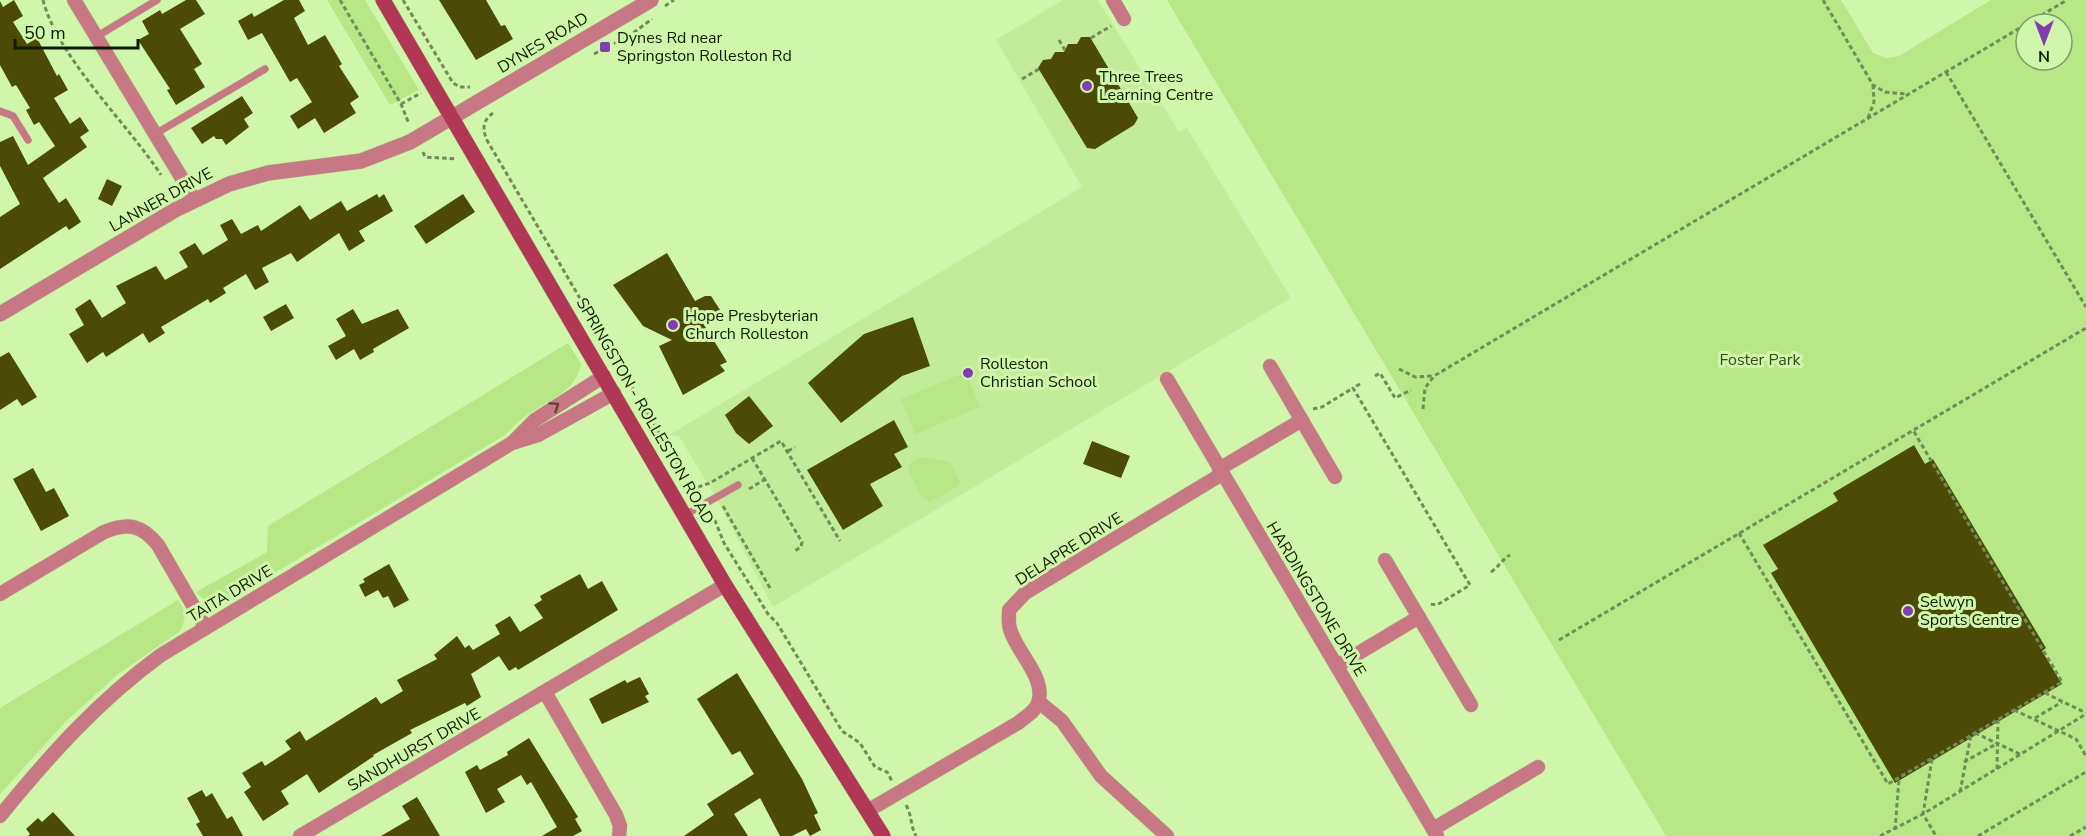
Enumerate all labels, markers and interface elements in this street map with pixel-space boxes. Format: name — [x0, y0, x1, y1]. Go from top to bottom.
street label: DYNES ROAD — [494, 7, 592, 79]
scale bar — [15, 12, 138, 50]
north arrow — [2014, 12, 2074, 72]
text: 50 m — [24, 21, 66, 45]
place label: Dynes Rd near Springston Rolleston Rd — [617, 27, 792, 67]
marker: Dynes Rd near Springston Rolleston Rd — [598, 40, 612, 54]
text: N — [2038, 45, 2050, 67]
place label: Three Trees Learning Centre — [1099, 66, 1213, 106]
marker: Three Trees Learning Centre — [1080, 79, 1094, 93]
street label: LANNER DRIVE — [105, 163, 217, 237]
street label: SPRINGSTON - ROLLESTON ROAD — [571, 294, 719, 528]
place label: Hope Presbyterian Church Rolleston — [685, 305, 818, 345]
marker: Hope Presbyterian Church Rolleston — [666, 318, 680, 332]
park label: Foster Park — [1720, 349, 1801, 371]
place label: Rolleston Christian School — [980, 353, 1097, 393]
marker: Rolleston Christian School — [961, 366, 975, 380]
one-way arrow — [548, 402, 559, 413]
street label: DELAPRE DRIVE — [1011, 507, 1127, 591]
street label: HARDINGSTONE DRIVE — [1261, 517, 1371, 681]
street label: TAITA DRIVE — [183, 560, 277, 628]
place label: Selwyn Sports Centre — [1920, 591, 2019, 631]
marker: Selwyn Sports Centre — [1901, 604, 1915, 618]
street label: SANDHURST DRIVE — [344, 703, 484, 797]

